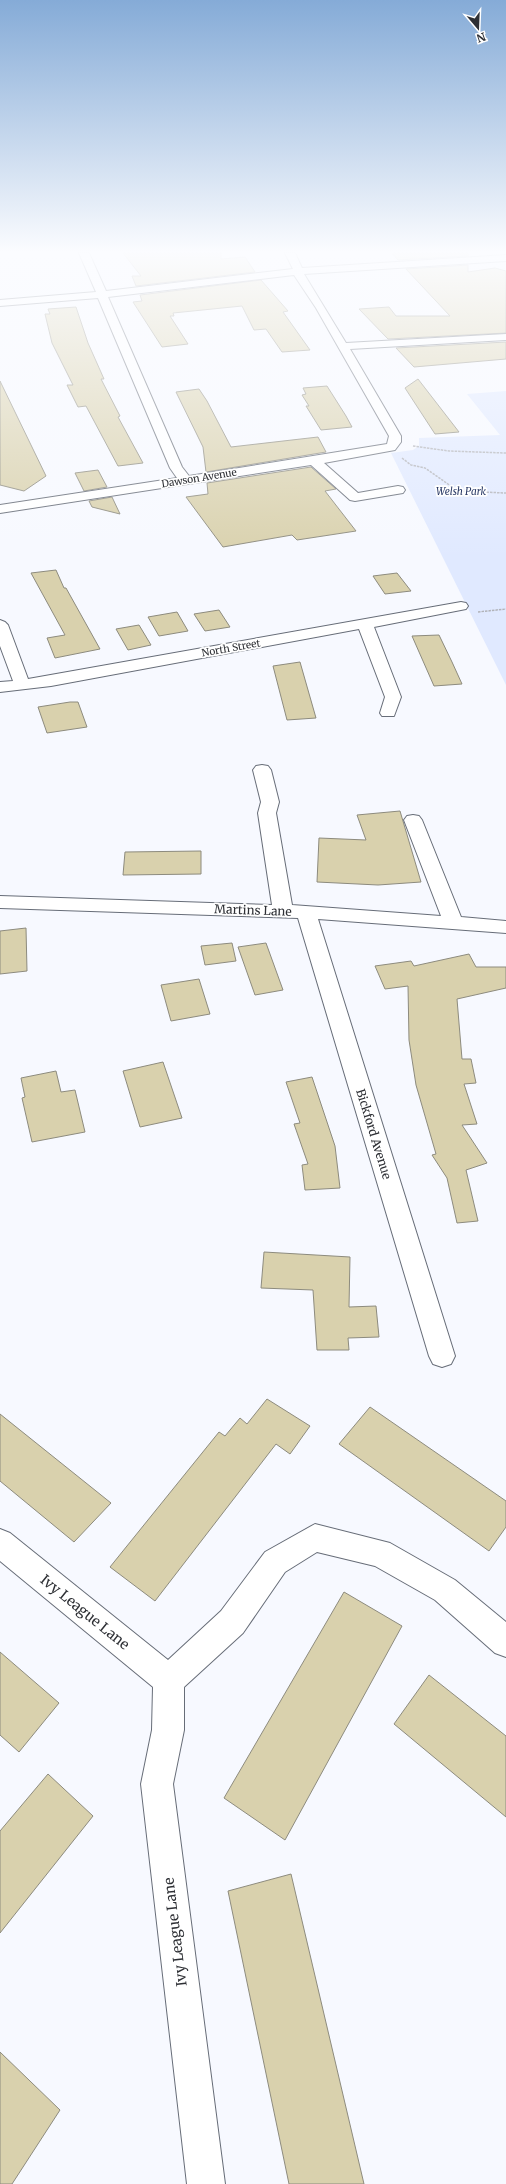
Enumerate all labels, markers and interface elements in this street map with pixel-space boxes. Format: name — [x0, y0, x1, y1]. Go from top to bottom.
north arrow — [458, 8, 498, 48]
text: N — [475, 29, 488, 46]
street label: Dawson Avenue — [160, 466, 238, 490]
park label: Welsh Park — [436, 485, 487, 498]
street label: North Street — [201, 636, 261, 660]
street label: Martins Lane — [214, 901, 292, 919]
street label: Bickford Avenue — [353, 1087, 395, 1181]
street label: Ivy League Lane — [37, 1571, 133, 1653]
street label: Ivy League Lane — [159, 1877, 191, 1987]

